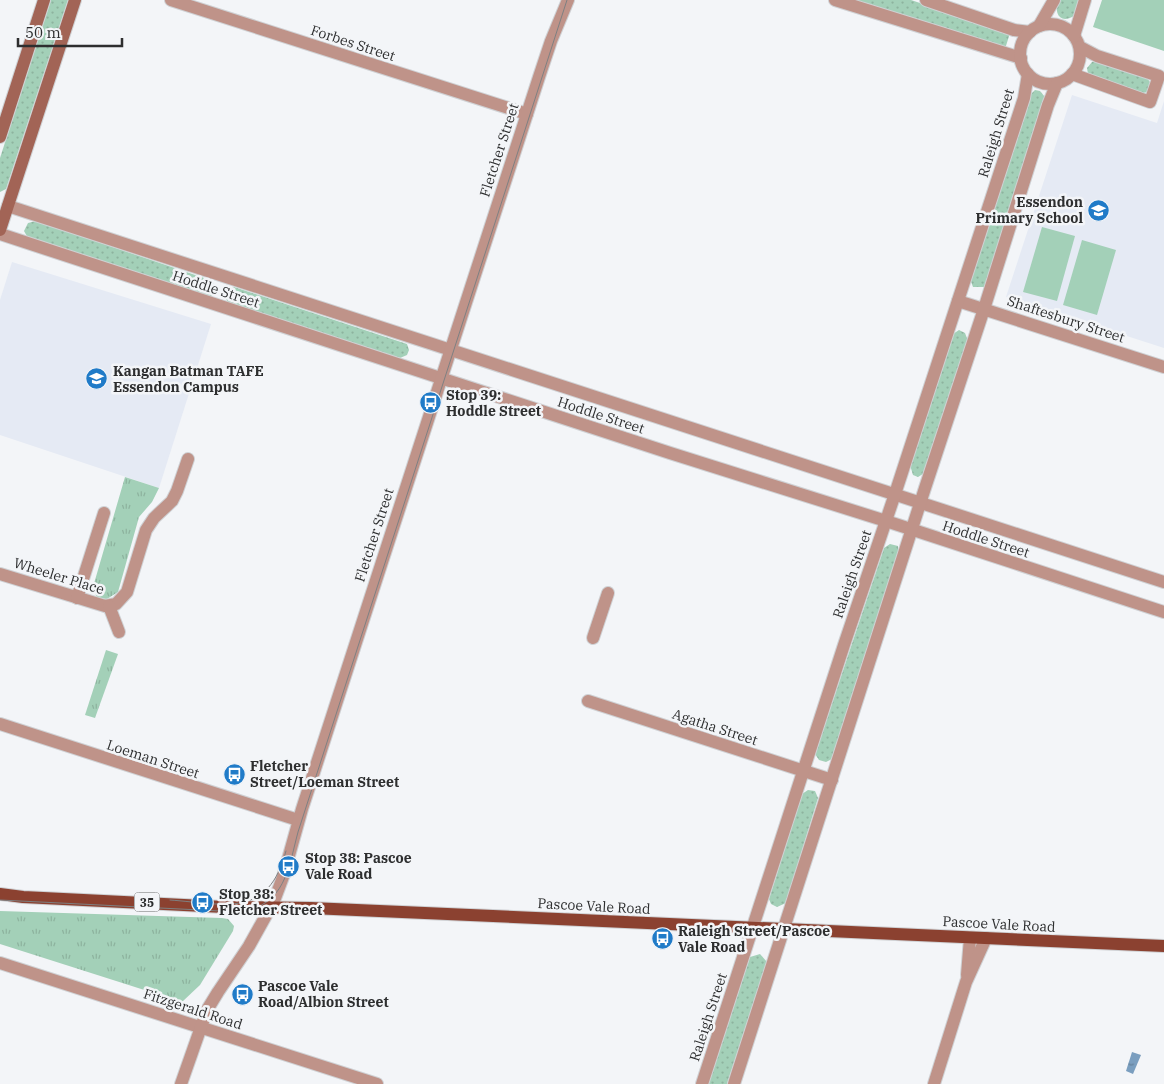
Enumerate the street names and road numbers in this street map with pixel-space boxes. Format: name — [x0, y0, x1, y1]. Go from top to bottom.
street label: Forbes Street — [308, 21, 398, 65]
street label: Raleigh Street — [974, 86, 1018, 180]
street label: Fletcher Street — [475, 101, 523, 199]
street label: Hoddle Street — [170, 266, 262, 312]
street label: Shaftesbury Street — [1005, 292, 1127, 346]
street label: Hoddle Street — [555, 392, 647, 438]
street label: Fletcher Street — [350, 486, 398, 584]
street label: Hoddle Street — [940, 516, 1032, 562]
street label: Raleigh Street — [828, 527, 876, 620]
street label: Wheeler Place — [12, 554, 106, 598]
street label: Agatha Street — [670, 705, 760, 749]
street label: Loeman Street — [104, 736, 202, 782]
road number: 35 — [134, 892, 160, 912]
street label: Pascoe Vale Road — [537, 894, 652, 918]
street label: Pascoe Vale Road — [942, 912, 1057, 936]
street label: Raleigh Street — [685, 970, 731, 1064]
street label: Fitzgerald Road — [141, 985, 245, 1034]

